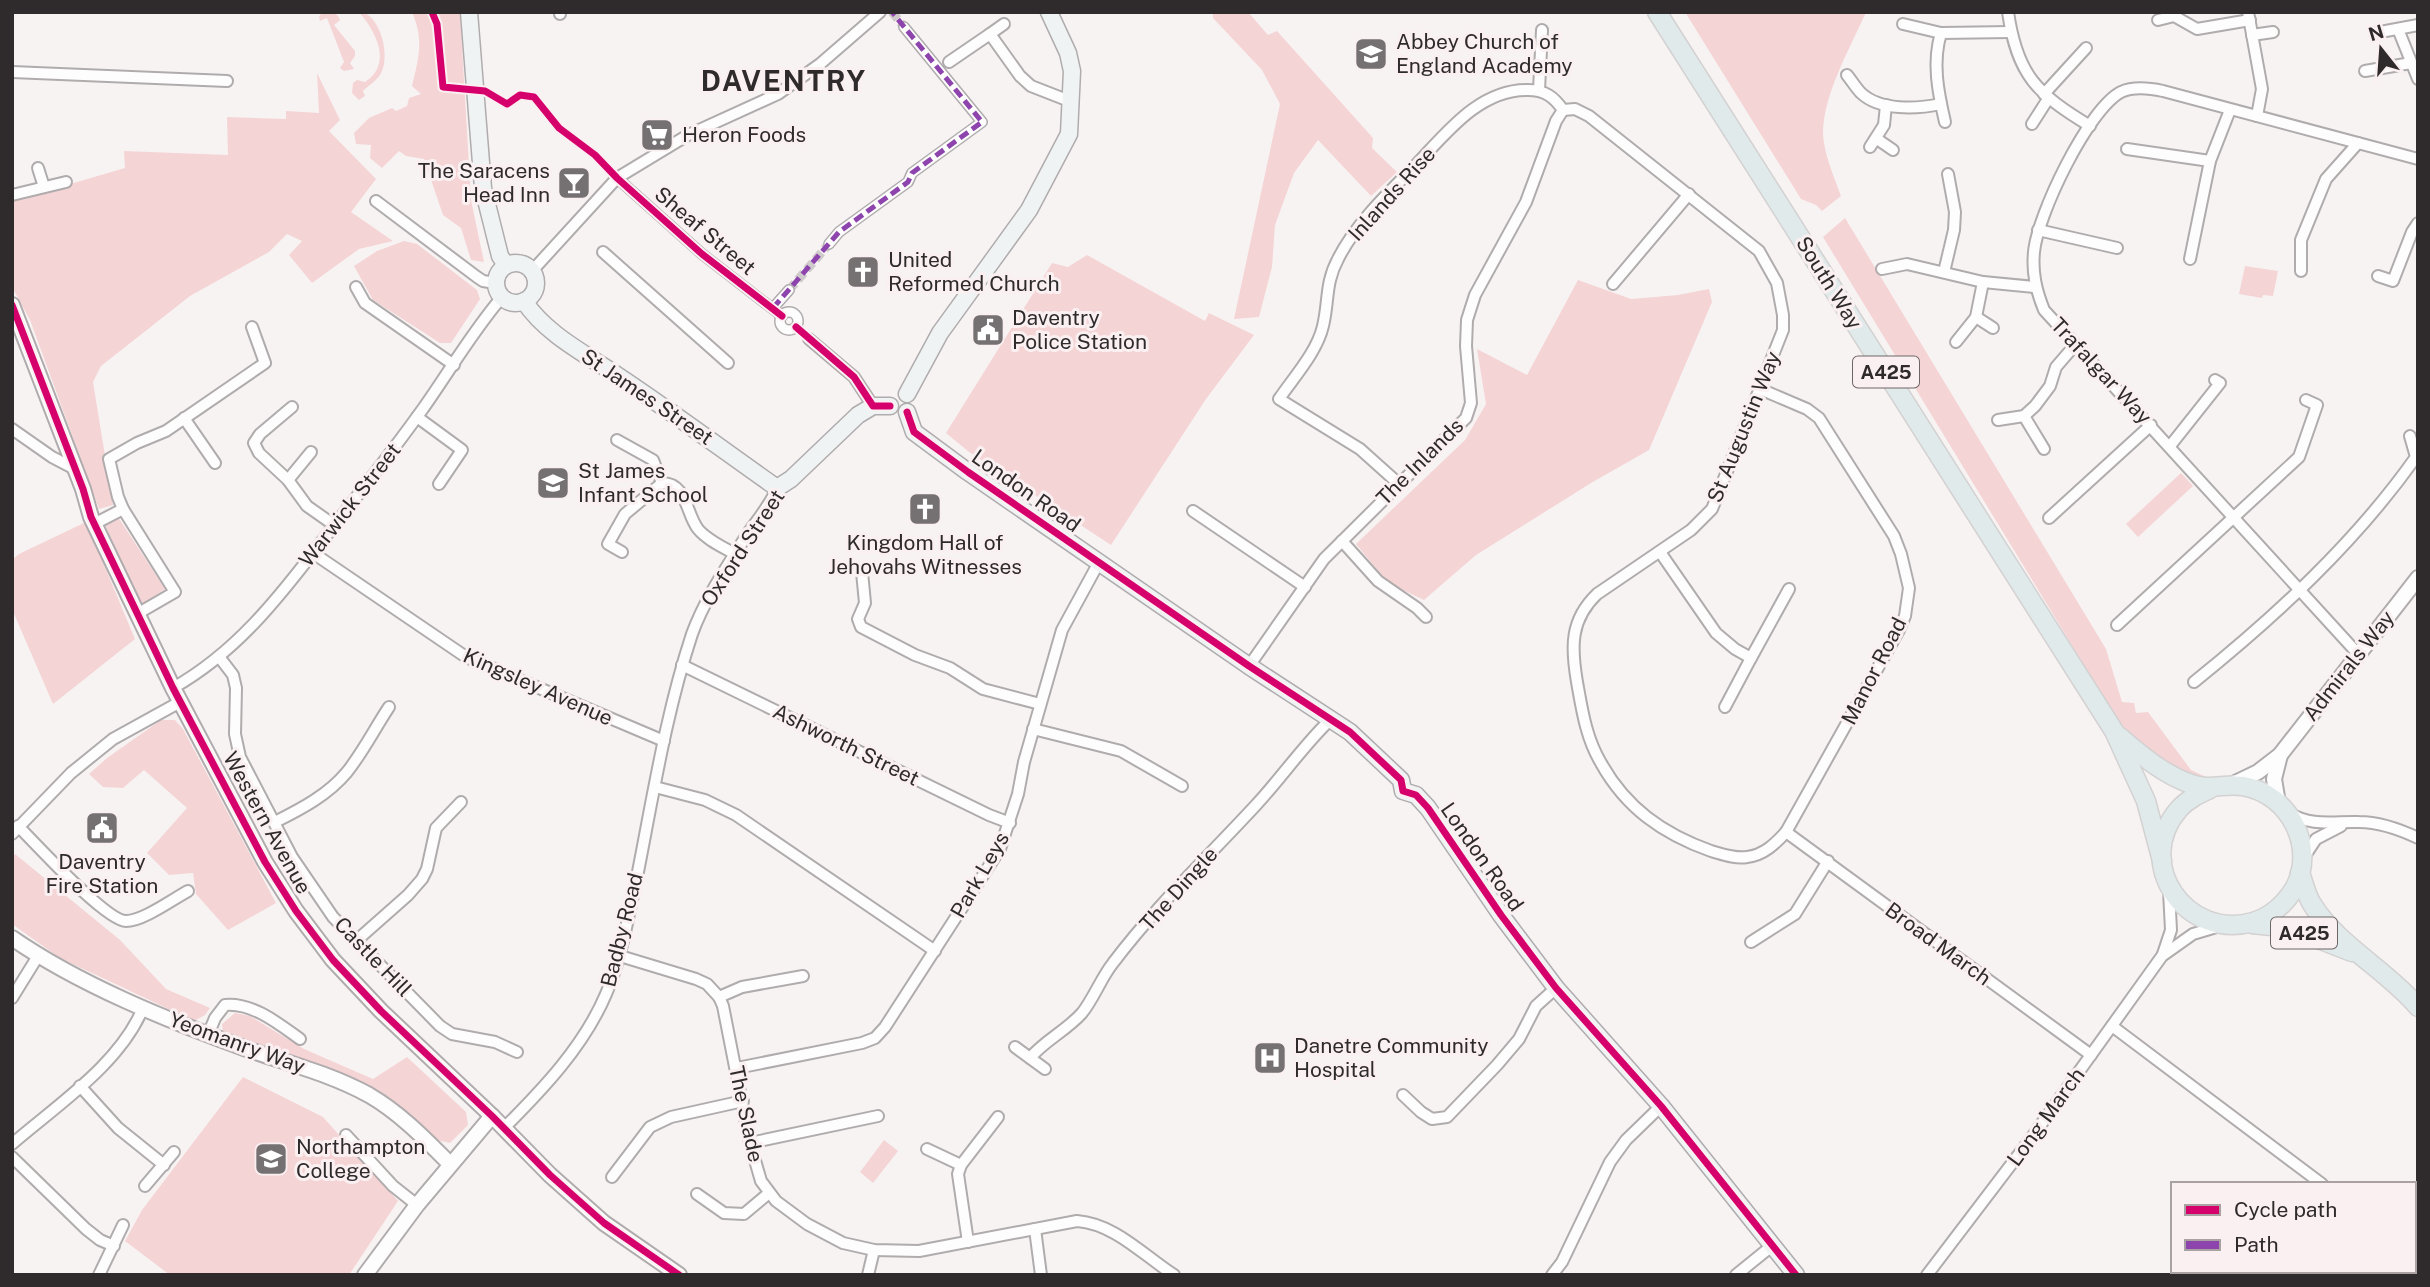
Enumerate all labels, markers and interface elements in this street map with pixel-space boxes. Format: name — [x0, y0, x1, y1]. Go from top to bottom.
north arrow — [2346, 14, 2416, 84]
text: N — [2366, 20, 2386, 45]
place label: Abbey Church of England Academy — [1396, 29, 1573, 78]
school or university icon: Abbey Church of England Academy — [1352, 35, 1390, 73]
district label: DAVENTRY — [701, 64, 867, 97]
supermarket icon: Heron Foods — [638, 116, 676, 154]
place label: Heron Foods — [682, 122, 806, 147]
street label: Inlands Rise — [1343, 141, 1440, 246]
place label: The Saracens Head Inn — [418, 158, 550, 207]
bar icon: The Saracens Head Inn — [555, 164, 593, 202]
street label: Sheaf Street — [650, 181, 761, 280]
street label: South Way — [1791, 232, 1868, 334]
place label: United Reformed Church — [888, 247, 1060, 296]
church icon: United Reformed Church — [844, 253, 882, 291]
place label: Daventry Police Station — [1012, 305, 1147, 354]
public building icon: Daventry Police Station — [969, 311, 1007, 349]
street label: Trafalgar Way — [2046, 312, 2157, 429]
street label: St James Street — [577, 343, 718, 450]
street label: St Augustin Way — [1702, 347, 1785, 506]
road number: A425 — [1853, 356, 1919, 388]
street label: The Inlands — [1371, 413, 1468, 510]
street label: Warwick Street — [293, 438, 406, 572]
street label: London Road — [967, 444, 1085, 537]
place label: St James Infant School — [578, 458, 708, 507]
school or university icon: St James Infant School — [534, 464, 572, 502]
street label: Oxford Street — [696, 485, 790, 611]
church icon: Kingdom Hall of Jehovahs Witnesses — [906, 490, 944, 528]
place label: Kingdom Hall of Jehovahs Witnesses — [828, 530, 1022, 579]
street label: Admirals Way — [2298, 606, 2399, 726]
street label: Manor Road — [1836, 613, 1911, 729]
street label: Kingsley Avenue — [460, 642, 617, 731]
street label: Ashworth Street — [769, 698, 923, 791]
street label: Western Avenue — [218, 747, 317, 898]
street label: London Road — [1436, 798, 1529, 916]
public building icon: Daventry Fire Station — [83, 809, 121, 847]
street label: Park Leys — [945, 827, 1014, 922]
street label: The Dingle — [1134, 842, 1223, 936]
place label: Daventry Fire Station — [46, 849, 158, 898]
street label: Badby Road — [595, 870, 648, 990]
street label: Broad March — [1881, 897, 1996, 990]
street label: Castle Hill — [329, 912, 417, 1002]
road number: A425 — [2271, 917, 2337, 948]
street label: Yeomanry Way — [166, 1006, 309, 1079]
place label: Danetre Community Hospital — [1294, 1033, 1488, 1082]
hospital icon: Danetre Community Hospital — [1251, 1039, 1289, 1077]
street label: The Slade — [724, 1063, 769, 1164]
street label: Long March — [2002, 1063, 2090, 1171]
place label: Northampton College — [296, 1134, 425, 1183]
school or university icon: Northampton College — [252, 1140, 290, 1178]
legend — [2171, 1182, 2416, 1273]
text: Cycle path — [2234, 1197, 2337, 1222]
text: Path — [2234, 1232, 2279, 1257]

